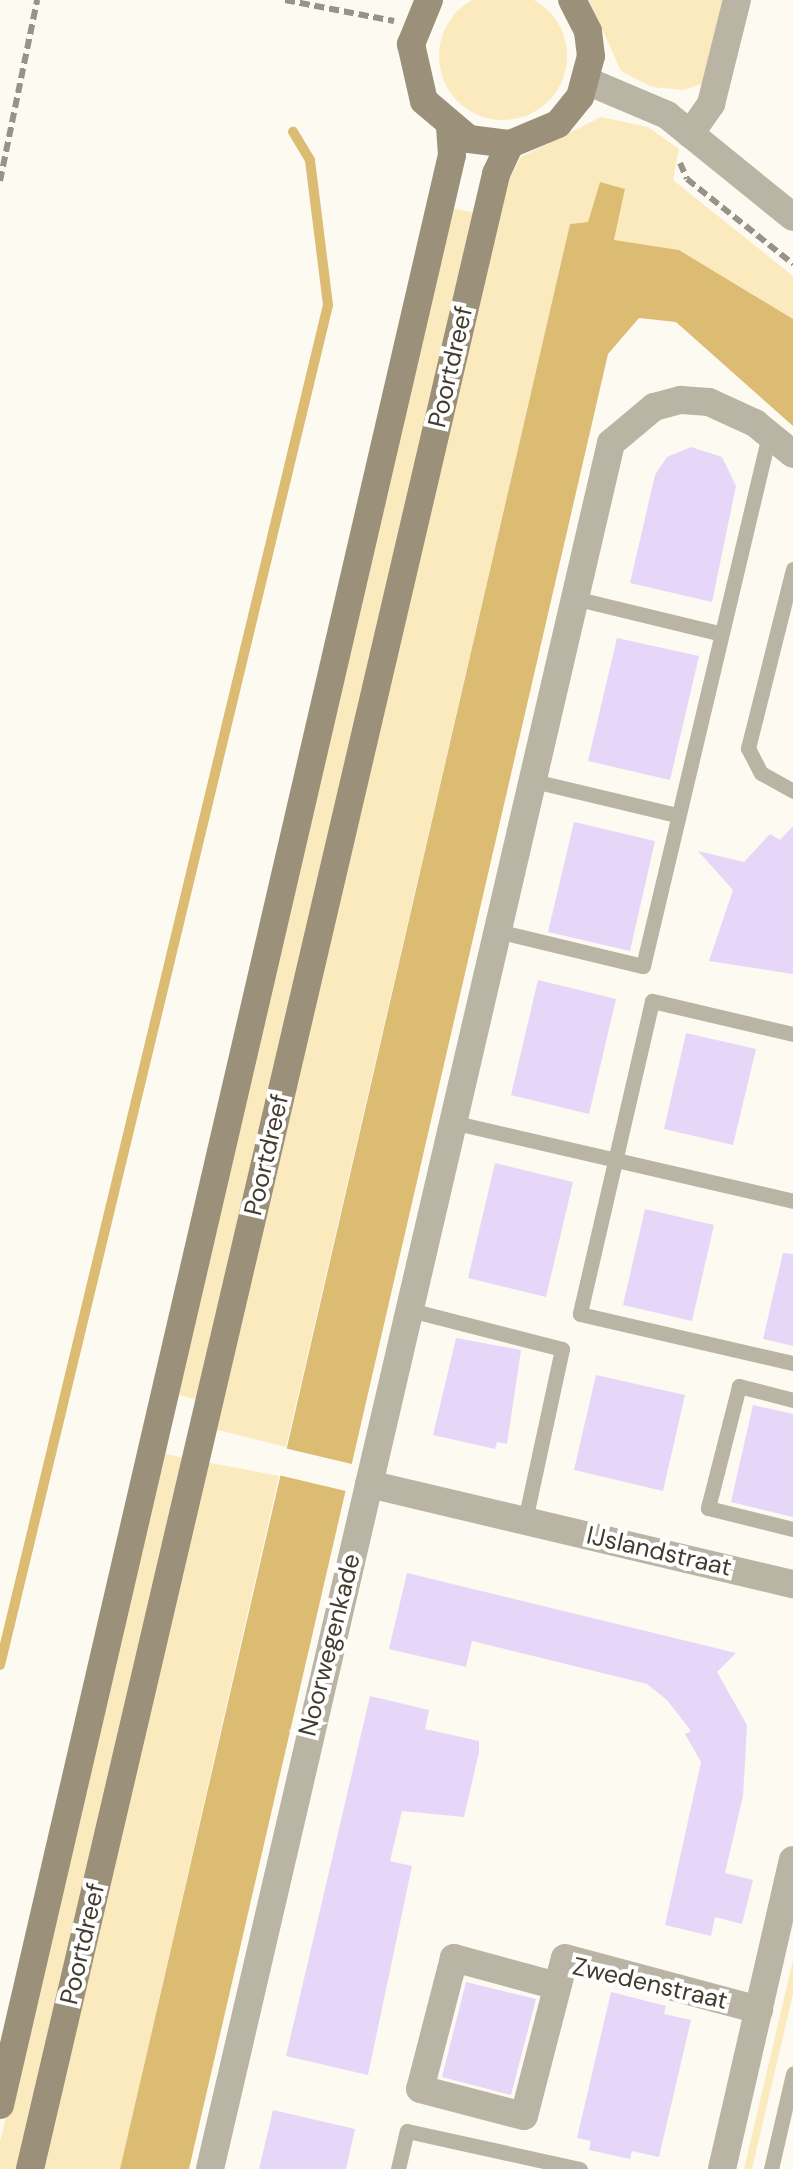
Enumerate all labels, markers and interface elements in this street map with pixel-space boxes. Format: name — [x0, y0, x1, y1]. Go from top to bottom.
street label: Poortdreef — [422, 303, 480, 431]
street label: Poortdreef — [238, 1091, 296, 1219]
street label: IJslandstraat — [584, 1521, 734, 1583]
street label: Noorwegenkade — [293, 1551, 367, 1739]
street label: Poortdreef — [54, 1880, 112, 2008]
street label: Zwedenstraat — [570, 1952, 730, 2016]

